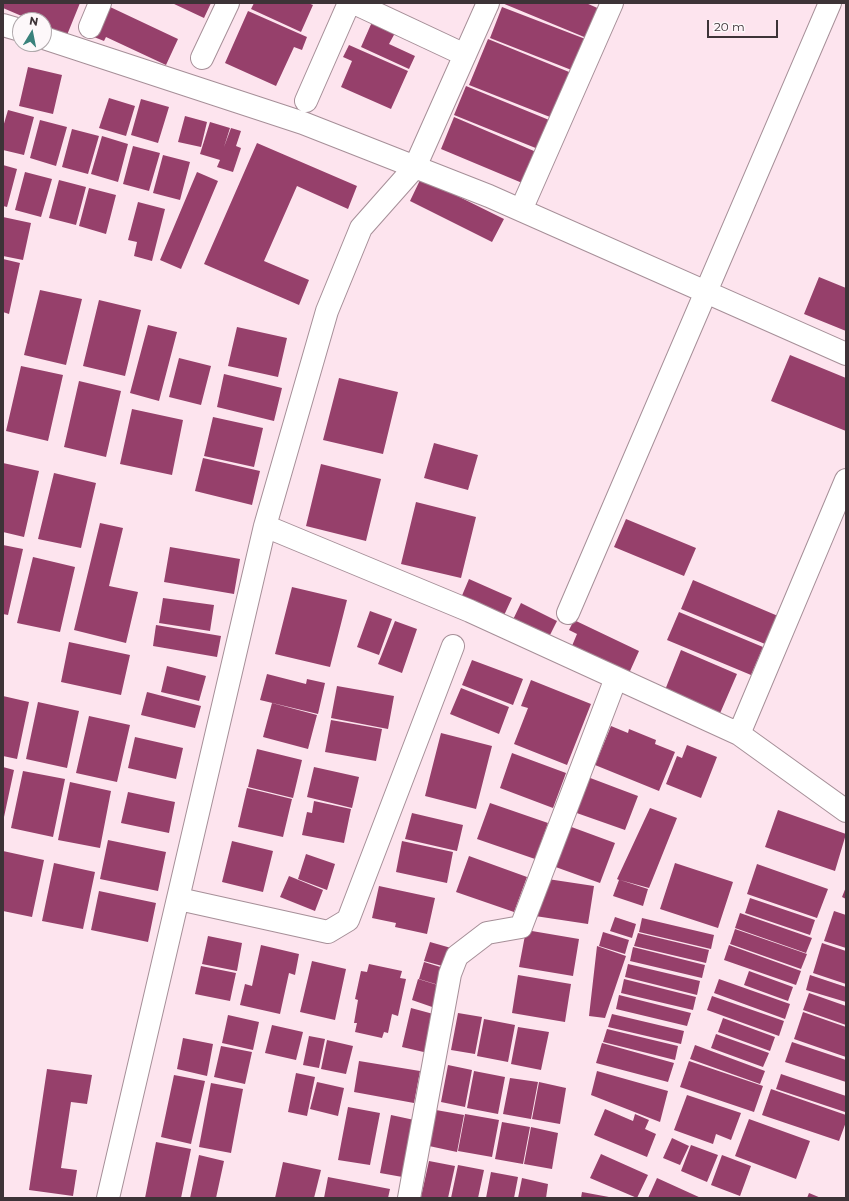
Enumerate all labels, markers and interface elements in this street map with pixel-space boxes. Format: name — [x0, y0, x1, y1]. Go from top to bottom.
north arrow — [12, 12, 52, 52]
scale bar — [709, 12, 780, 38]
text: N — [28, 14, 39, 29]
text: 20 m — [714, 19, 745, 34]

